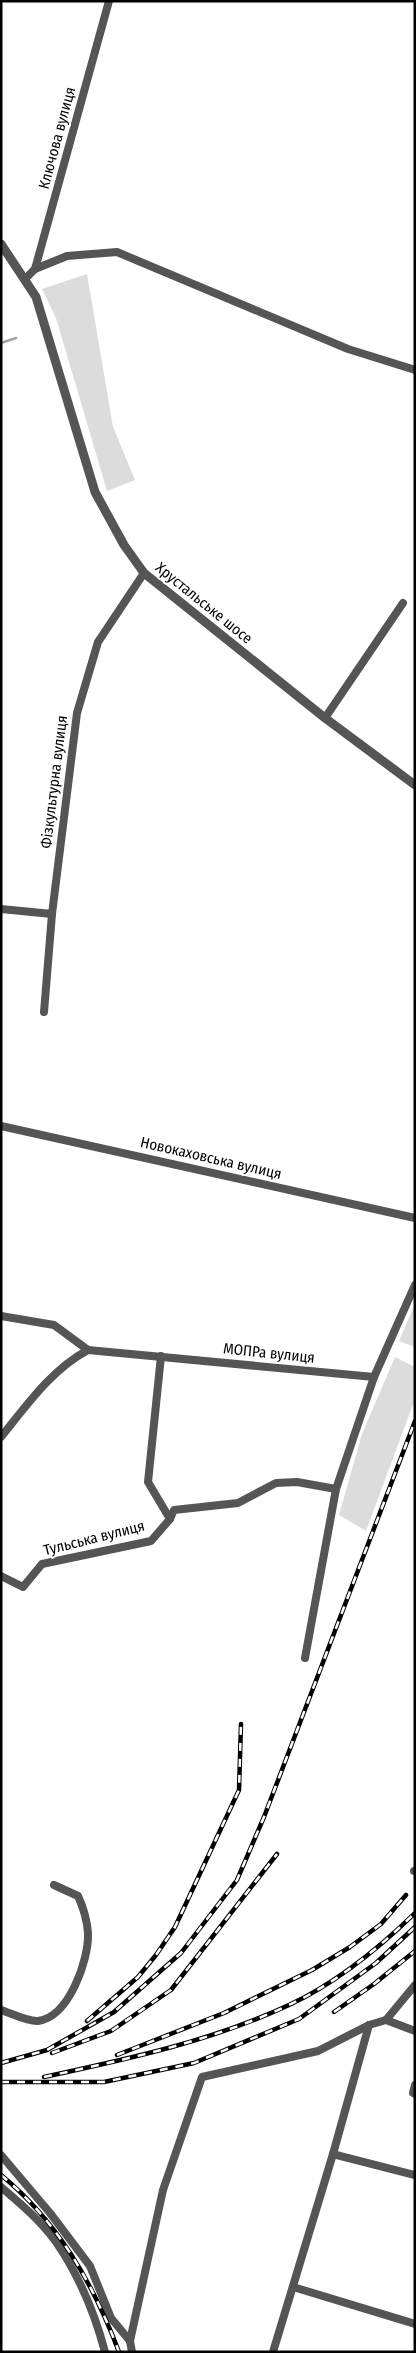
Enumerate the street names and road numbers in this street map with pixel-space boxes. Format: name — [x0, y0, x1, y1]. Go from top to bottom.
street label: Ключова вулиця — [35, 85, 79, 191]
street label: Хрустальське шосе — [152, 558, 256, 648]
street label: Фізкультурна вулиця — [37, 714, 71, 850]
street label: Новокаховська вулиця — [139, 1133, 283, 1183]
street label: МОПРа вулиця — [222, 1339, 316, 1367]
street label: Тульська вулиця — [42, 1517, 146, 1559]

